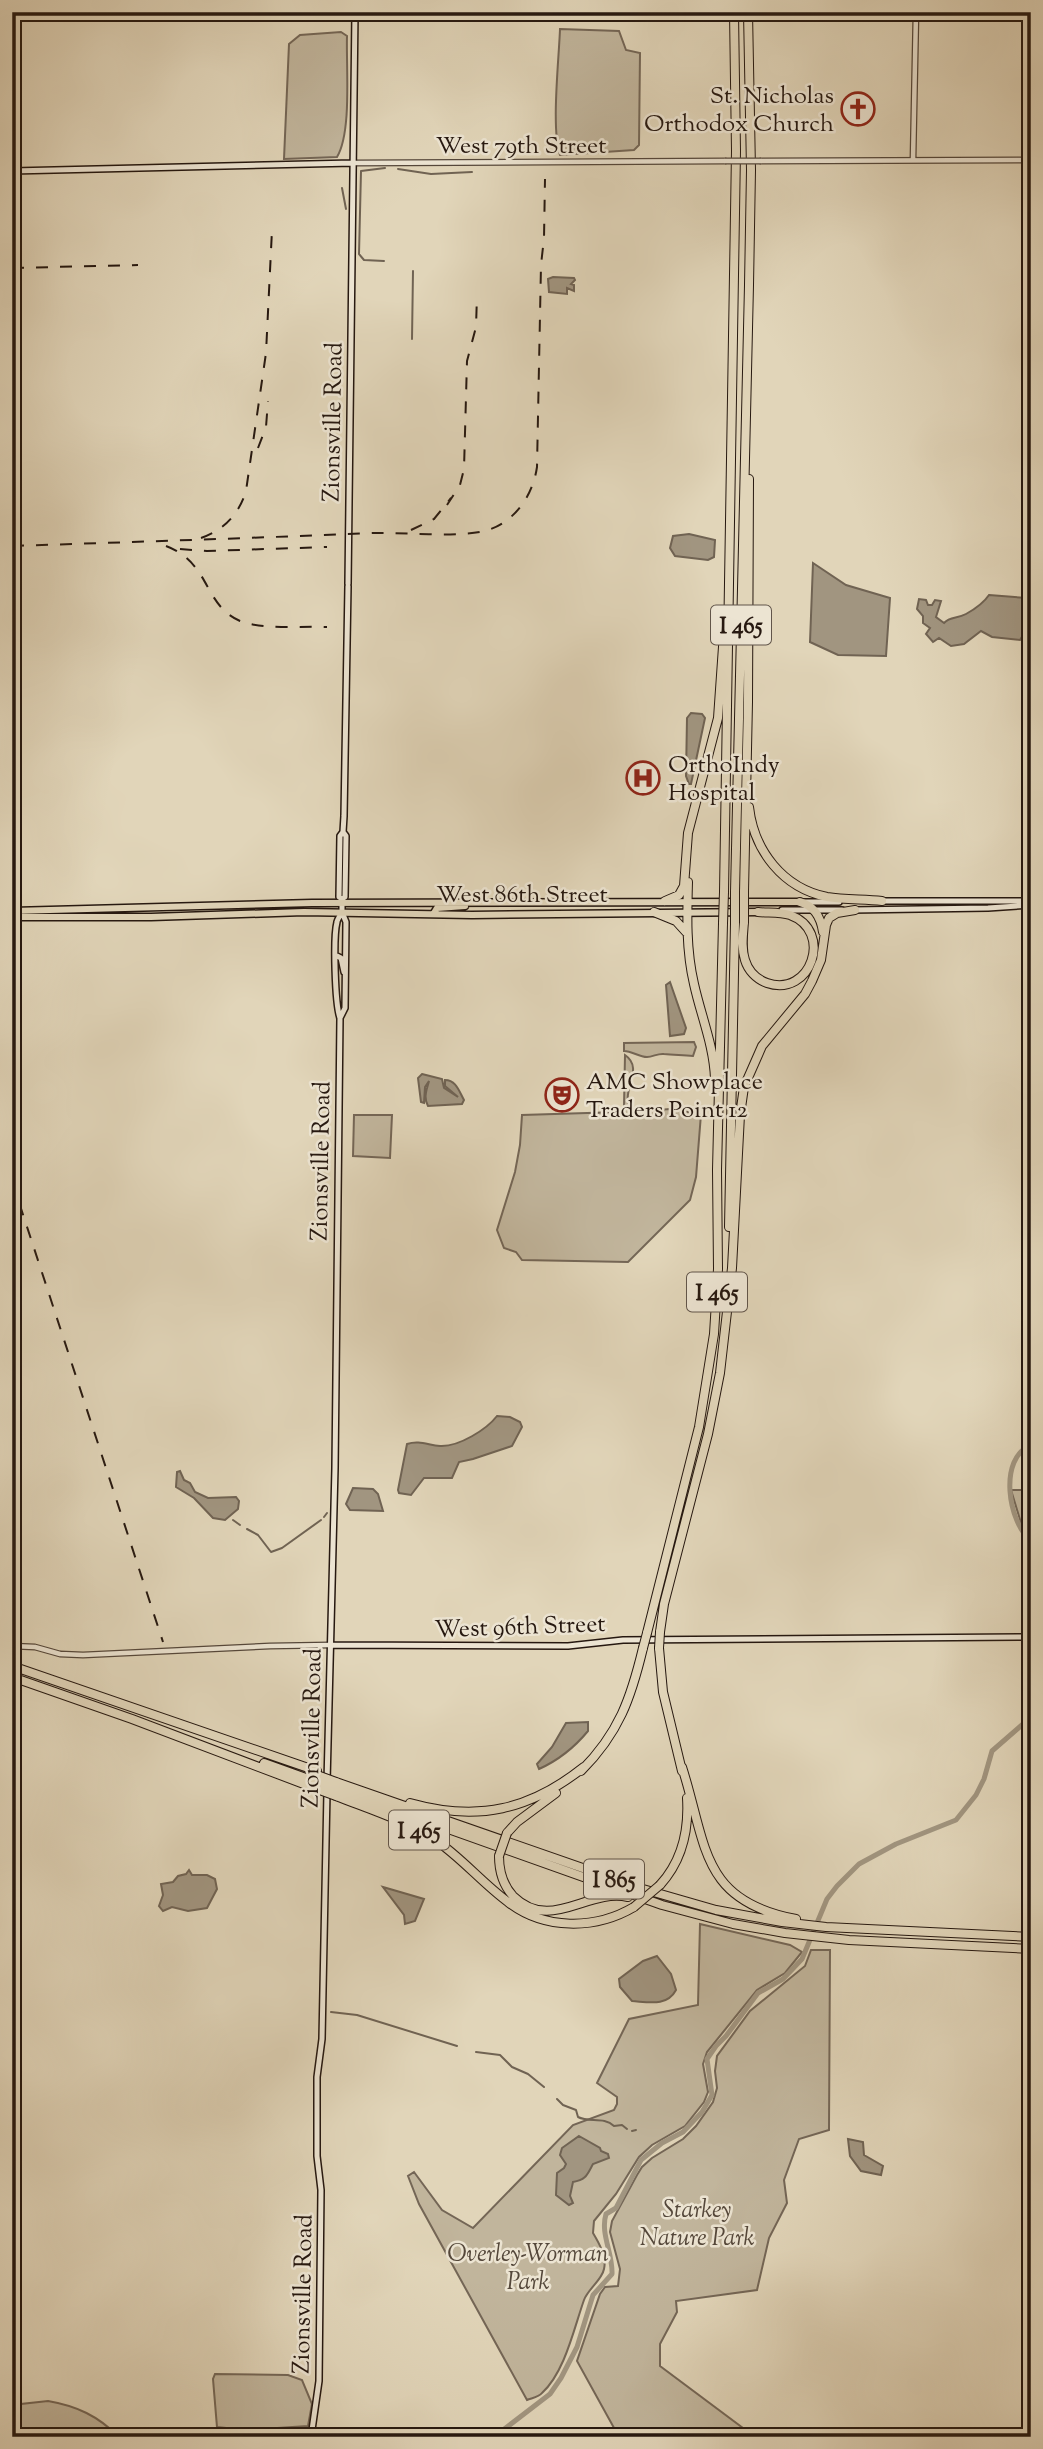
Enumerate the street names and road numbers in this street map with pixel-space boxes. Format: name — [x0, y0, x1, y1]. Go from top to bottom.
street label: West 79th Street — [436, 130, 606, 164]
street label: Zionsville Road — [316, 341, 352, 502]
road number: I 465 — [711, 606, 771, 645]
street label: West 86th Street — [436, 879, 608, 913]
street label: Zionsville Road — [304, 1080, 340, 1241]
road number: I 465 — [687, 1273, 747, 1312]
street label: West 96th Street — [434, 1608, 606, 1648]
street label: Zionsville Road — [295, 1647, 331, 1808]
road number: I 465 — [389, 1811, 449, 1850]
road number: I 865 — [584, 1860, 644, 1898]
street label: Zionsville Road — [286, 2213, 322, 2374]

